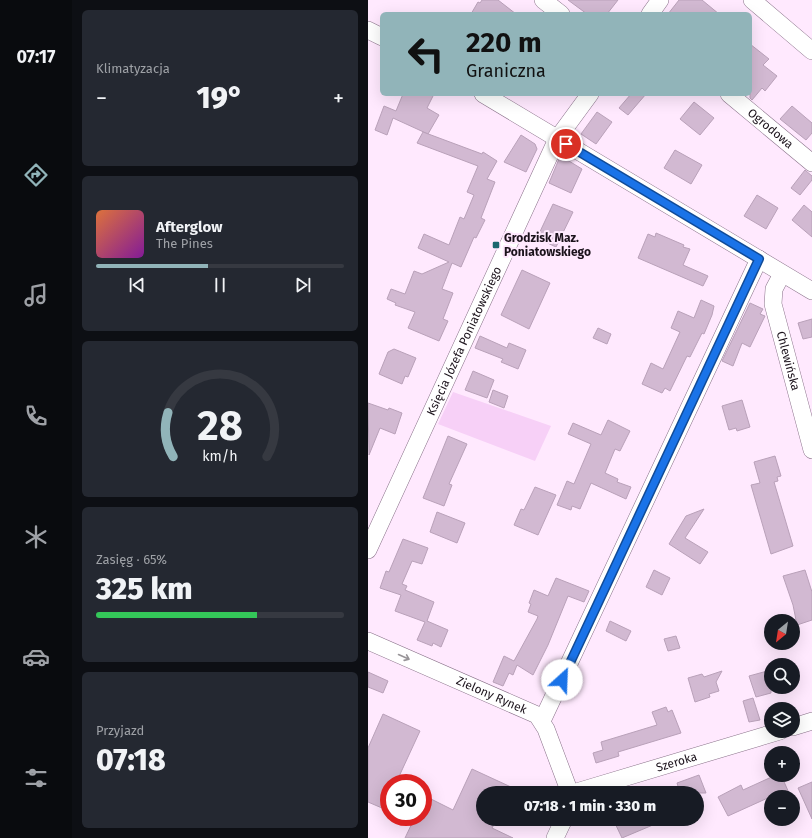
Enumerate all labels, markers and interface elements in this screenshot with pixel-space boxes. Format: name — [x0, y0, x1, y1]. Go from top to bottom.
text: 220 m — [466, 26, 542, 59]
icon: left — [400, 28, 452, 80]
text: 07:17 — [16, 46, 56, 68]
text: Graniczna — [466, 60, 546, 82]
text: Klimatyzacja — [96, 61, 170, 76]
text: 19° — [197, 80, 243, 116]
text: − — [96, 85, 107, 112]
text: + — [333, 85, 344, 112]
street label: Ogrodowa — [745, 106, 796, 152]
pin — [549, 127, 583, 161]
icon: arrive — [555, 133, 577, 155]
icon: directions — [22, 161, 50, 189]
text: Afterglow — [156, 218, 222, 236]
place label: Grodzisk Maz. Poniatowskiego — [504, 231, 591, 259]
text: The Pines — [156, 236, 213, 251]
marker: Grodzisk Maz. Poniatowskiego — [491, 240, 501, 250]
street label: Księcia Józefa Poniatowskiego — [424, 264, 504, 418]
icon: previous — [126, 274, 148, 296]
icon: pause — [209, 274, 231, 296]
icon: next — [292, 274, 314, 296]
icon: music — [22, 281, 50, 309]
street label: Chlewińska — [774, 330, 803, 392]
text: 28 — [197, 401, 243, 451]
icon: phone — [22, 402, 50, 430]
text: km/h — [202, 448, 238, 465]
icon: climate — [22, 523, 50, 551]
text: Zasięg · 65% — [96, 552, 167, 567]
text: 325 km — [96, 571, 193, 607]
north arrow — [764, 614, 800, 650]
map controls — [764, 614, 800, 826]
icon: car — [22, 643, 50, 671]
one-way arrow — [397, 653, 409, 661]
button: search — [764, 658, 800, 694]
position arrow — [541, 659, 583, 701]
street label: Zielony Rynek — [454, 674, 530, 717]
button: layers — [764, 702, 800, 738]
text: Przyjazd — [96, 723, 144, 738]
text: 07:18 — [96, 742, 166, 778]
button: + — [764, 746, 800, 782]
street label: Szeroka — [654, 749, 699, 775]
icon: filters — [22, 764, 50, 792]
speed limit sign: 30 — [380, 774, 432, 826]
button: − — [764, 790, 800, 826]
text: 07:18 · 1 min · 330 m — [524, 797, 656, 815]

